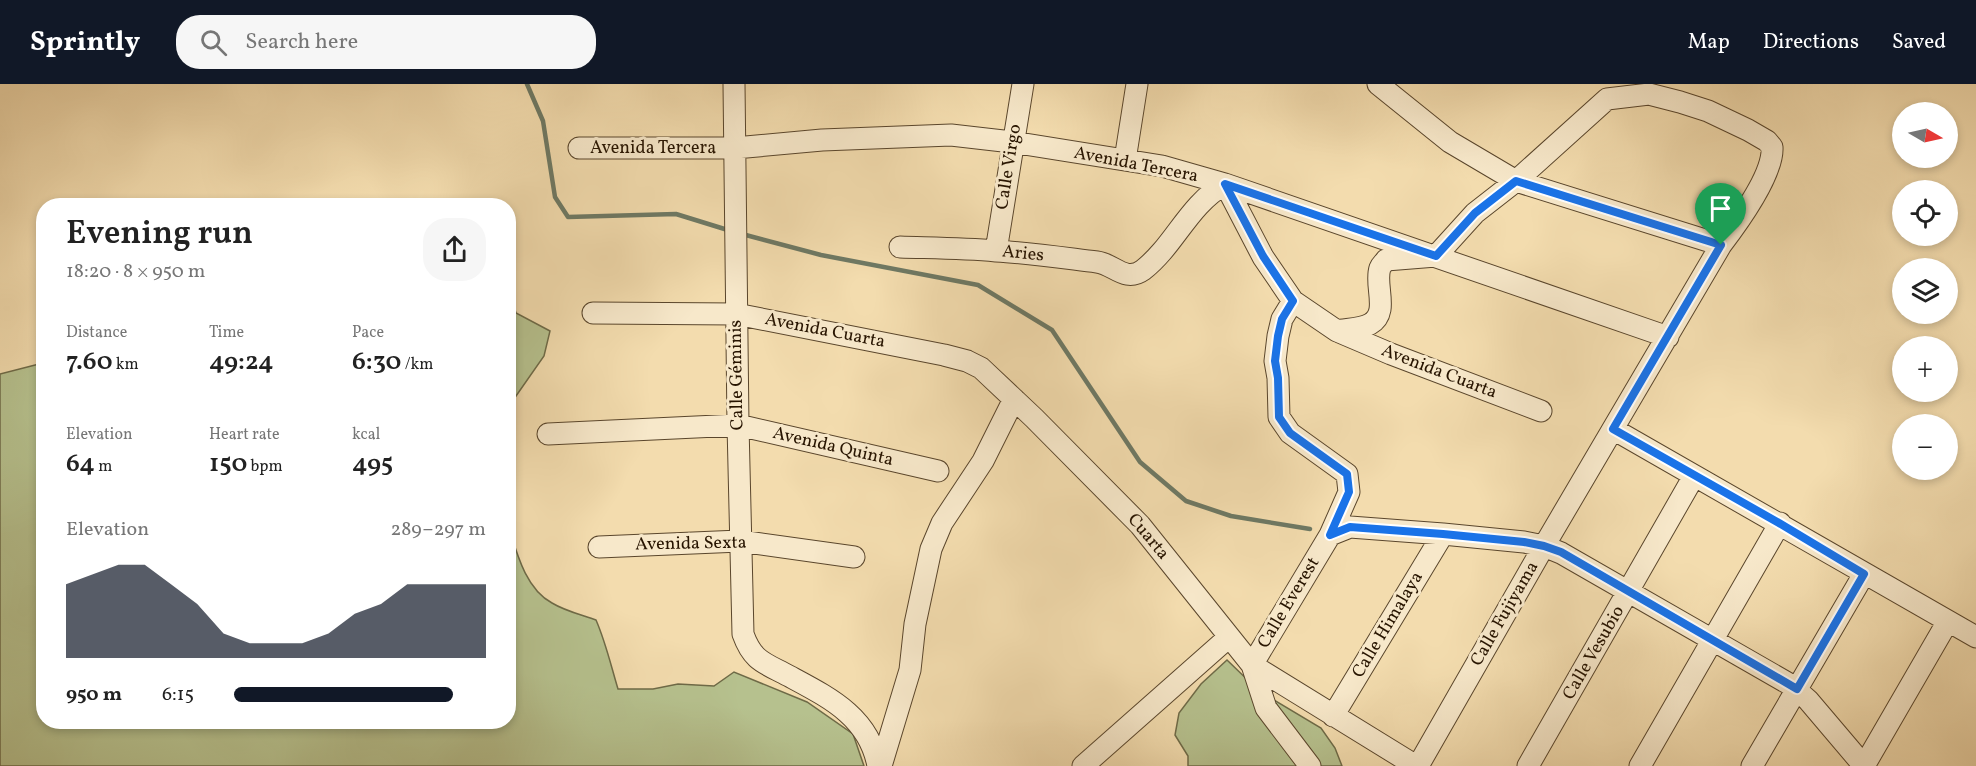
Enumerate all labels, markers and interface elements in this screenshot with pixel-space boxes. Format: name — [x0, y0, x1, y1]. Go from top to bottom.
search box — [176, 15, 596, 69]
text: Sprintly — [30, 23, 140, 62]
icon: search — [197, 26, 230, 59]
text: Search here — [245, 27, 358, 58]
text: Map — [1688, 28, 1730, 57]
text: Directions — [1763, 28, 1859, 57]
text: Saved — [1892, 28, 1946, 57]
north arrow — [1892, 102, 1958, 168]
map controls — [1892, 102, 1958, 480]
street label: Calle Virgo — [990, 122, 1028, 212]
street label: Avenida Tercera — [590, 136, 716, 161]
street label: Avenida Tercera — [1072, 141, 1200, 189]
button: locate — [1892, 180, 1958, 246]
pin — [1695, 183, 1746, 245]
icon: arrive — [1704, 192, 1737, 225]
text: Evening run — [66, 212, 253, 258]
button: share — [423, 218, 486, 281]
street label: Aries — [1001, 239, 1045, 269]
text: 18:20 · 8 × 950 m — [66, 258, 205, 286]
button: layers — [1892, 258, 1958, 324]
street label: Avenida Cuarta — [763, 307, 887, 355]
street label: Calle Géminis — [724, 320, 750, 430]
text: Distance — [66, 322, 127, 344]
text: Time — [209, 322, 244, 344]
text: Pace — [352, 322, 384, 344]
button: + — [1892, 336, 1958, 402]
street label: Avenida Cuarta — [1378, 338, 1500, 406]
text: 7.60 — [66, 344, 113, 380]
text: 49:24 — [209, 344, 274, 380]
text: 6:30 — [352, 344, 401, 380]
text: km — [113, 354, 139, 376]
text: /km — [401, 354, 433, 376]
button: − — [1892, 414, 1958, 480]
street label: Avenida Quinta — [770, 421, 896, 473]
text: Elevation — [66, 424, 133, 446]
text: Heart rate — [209, 424, 280, 446]
text: kcal — [352, 424, 380, 446]
text: 64 — [66, 446, 95, 482]
text: 150 — [209, 446, 247, 482]
text: 495 — [352, 446, 393, 482]
text: m — [95, 456, 112, 478]
text: bpm — [247, 456, 283, 478]
street label: Cuarta — [1121, 508, 1175, 566]
text: Elevation — [66, 516, 149, 544]
text: 289–297 m — [390, 516, 486, 544]
street label: Avenida Sexta — [635, 531, 747, 557]
street label: Calle Everest — [1252, 553, 1326, 653]
street label: Calle Fujiyama — [1465, 557, 1545, 671]
street label: Calle Himalaya — [1346, 567, 1430, 683]
street label: Calle Vesubio — [1557, 601, 1631, 705]
text: 950 m — [66, 681, 122, 709]
text: 6:15 — [162, 681, 194, 709]

